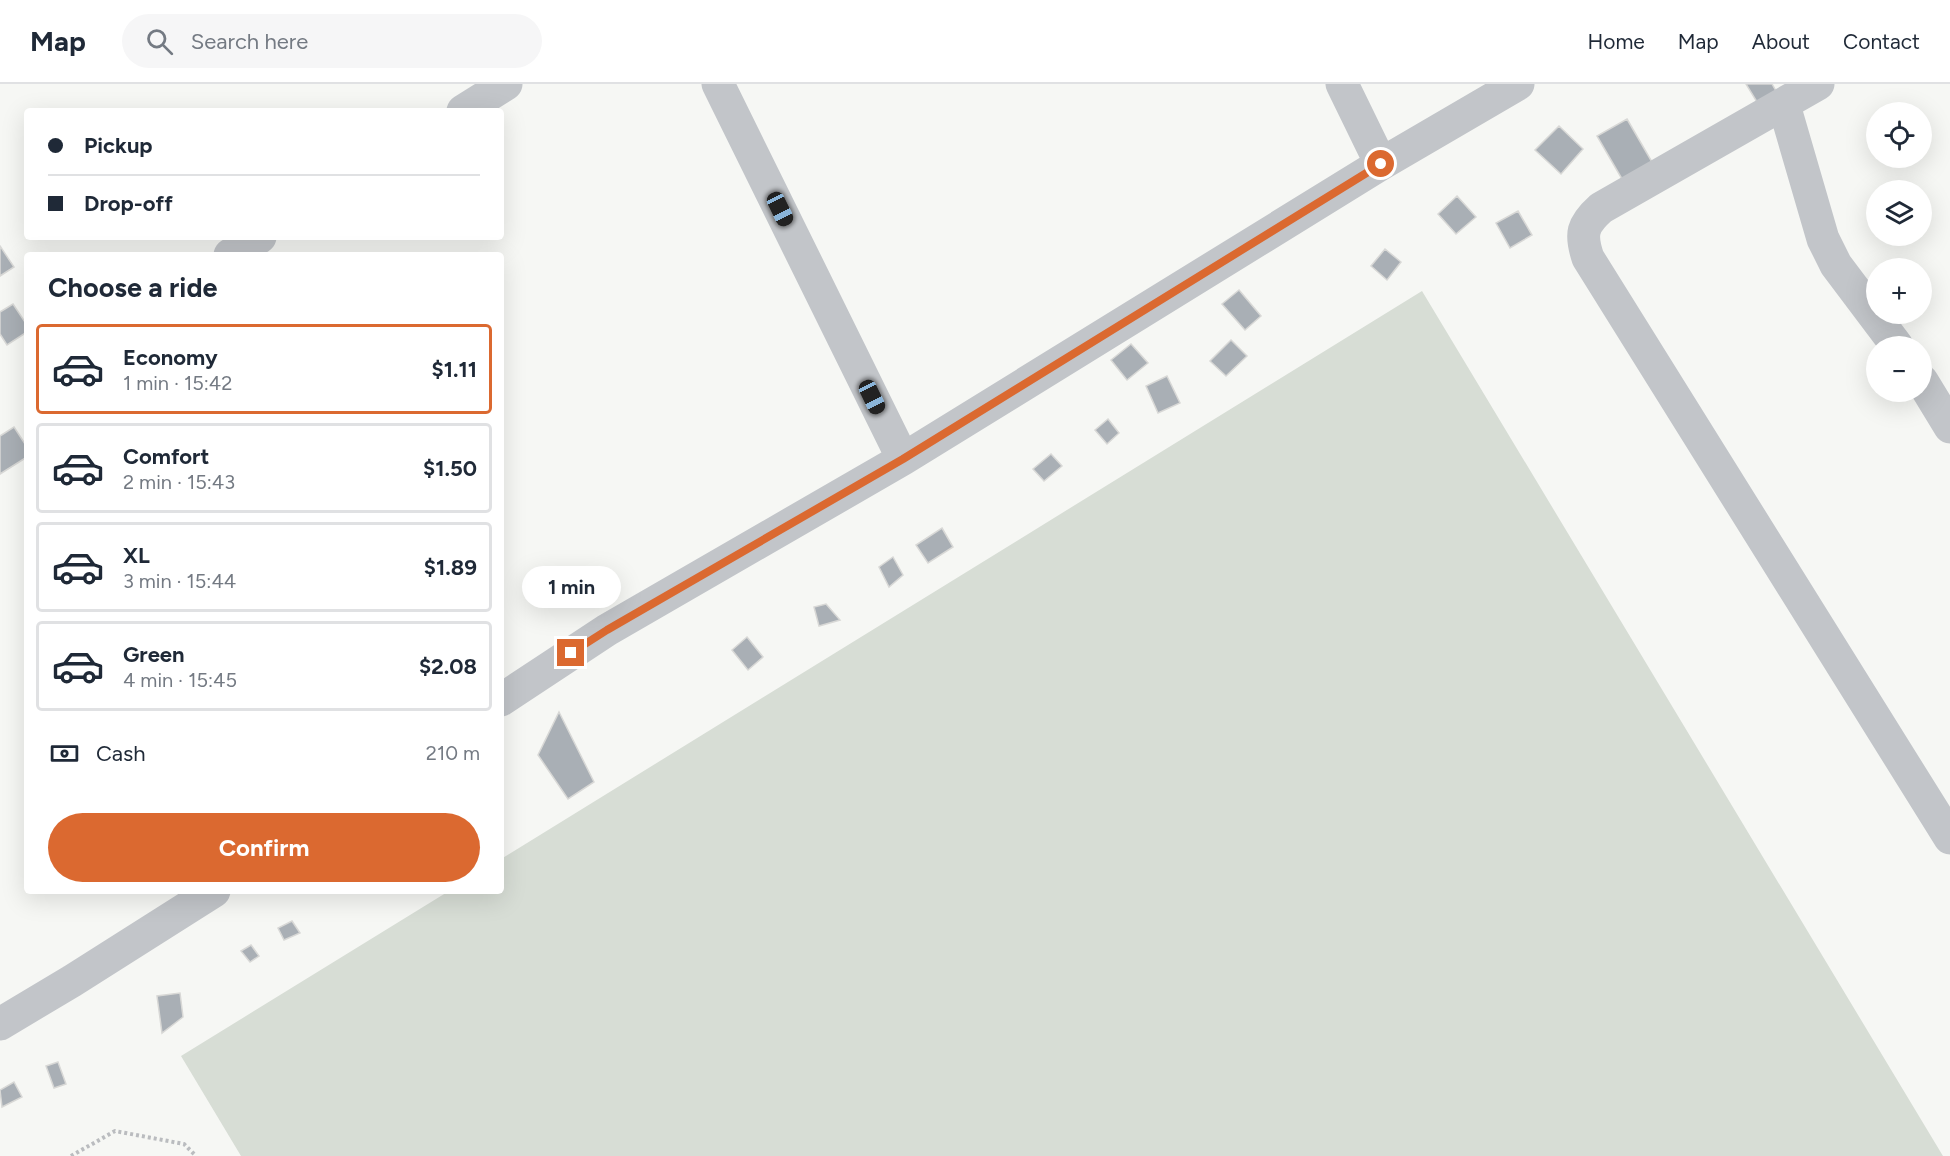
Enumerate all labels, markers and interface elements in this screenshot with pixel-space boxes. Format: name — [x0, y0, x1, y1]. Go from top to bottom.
search box — [122, 14, 542, 68]
text: Map — [30, 24, 86, 58]
icon: search — [143, 25, 176, 58]
text: Search here — [191, 28, 308, 55]
text: Home — [1588, 29, 1645, 54]
text: Map — [1678, 29, 1719, 54]
text: About — [1752, 29, 1810, 54]
text: Contact — [1843, 29, 1920, 54]
map controls — [1866, 102, 1932, 402]
button: locate — [1866, 102, 1932, 168]
text: Pickup — [84, 132, 153, 159]
route start — [1367, 150, 1394, 177]
button: layers — [1866, 180, 1932, 246]
car — [764, 189, 796, 229]
text: Drop-off — [84, 190, 173, 217]
button: + — [1866, 258, 1932, 324]
text: Choose a ride — [48, 271, 217, 304]
button: − — [1866, 336, 1932, 402]
icon: car — [51, 342, 105, 396]
text: Economy — [123, 344, 218, 371]
text: $1.11 — [432, 356, 477, 383]
text: 1 min · 15:42 — [123, 371, 232, 395]
car — [856, 377, 888, 417]
icon: car — [51, 441, 105, 495]
text: Comfort — [123, 443, 209, 470]
text: $1.50 — [423, 455, 477, 482]
text: 2 min · 15:43 — [123, 470, 235, 494]
icon: car — [51, 540, 105, 594]
text: XL — [123, 542, 150, 569]
text: $1.89 — [424, 554, 477, 581]
callout: 1 min — [522, 566, 620, 608]
text: 3 min · 15:44 — [123, 569, 236, 593]
text: 1 min — [548, 575, 595, 599]
icon: car — [51, 639, 105, 693]
route end — [557, 639, 584, 666]
text: Green — [123, 641, 185, 668]
text: $2.08 — [419, 653, 477, 680]
text: 4 min · 15:45 — [123, 668, 237, 692]
icon: cash — [48, 737, 81, 770]
text: Cash — [96, 740, 146, 767]
text: 210 m — [426, 741, 480, 765]
button: Confirm — [48, 813, 480, 882]

